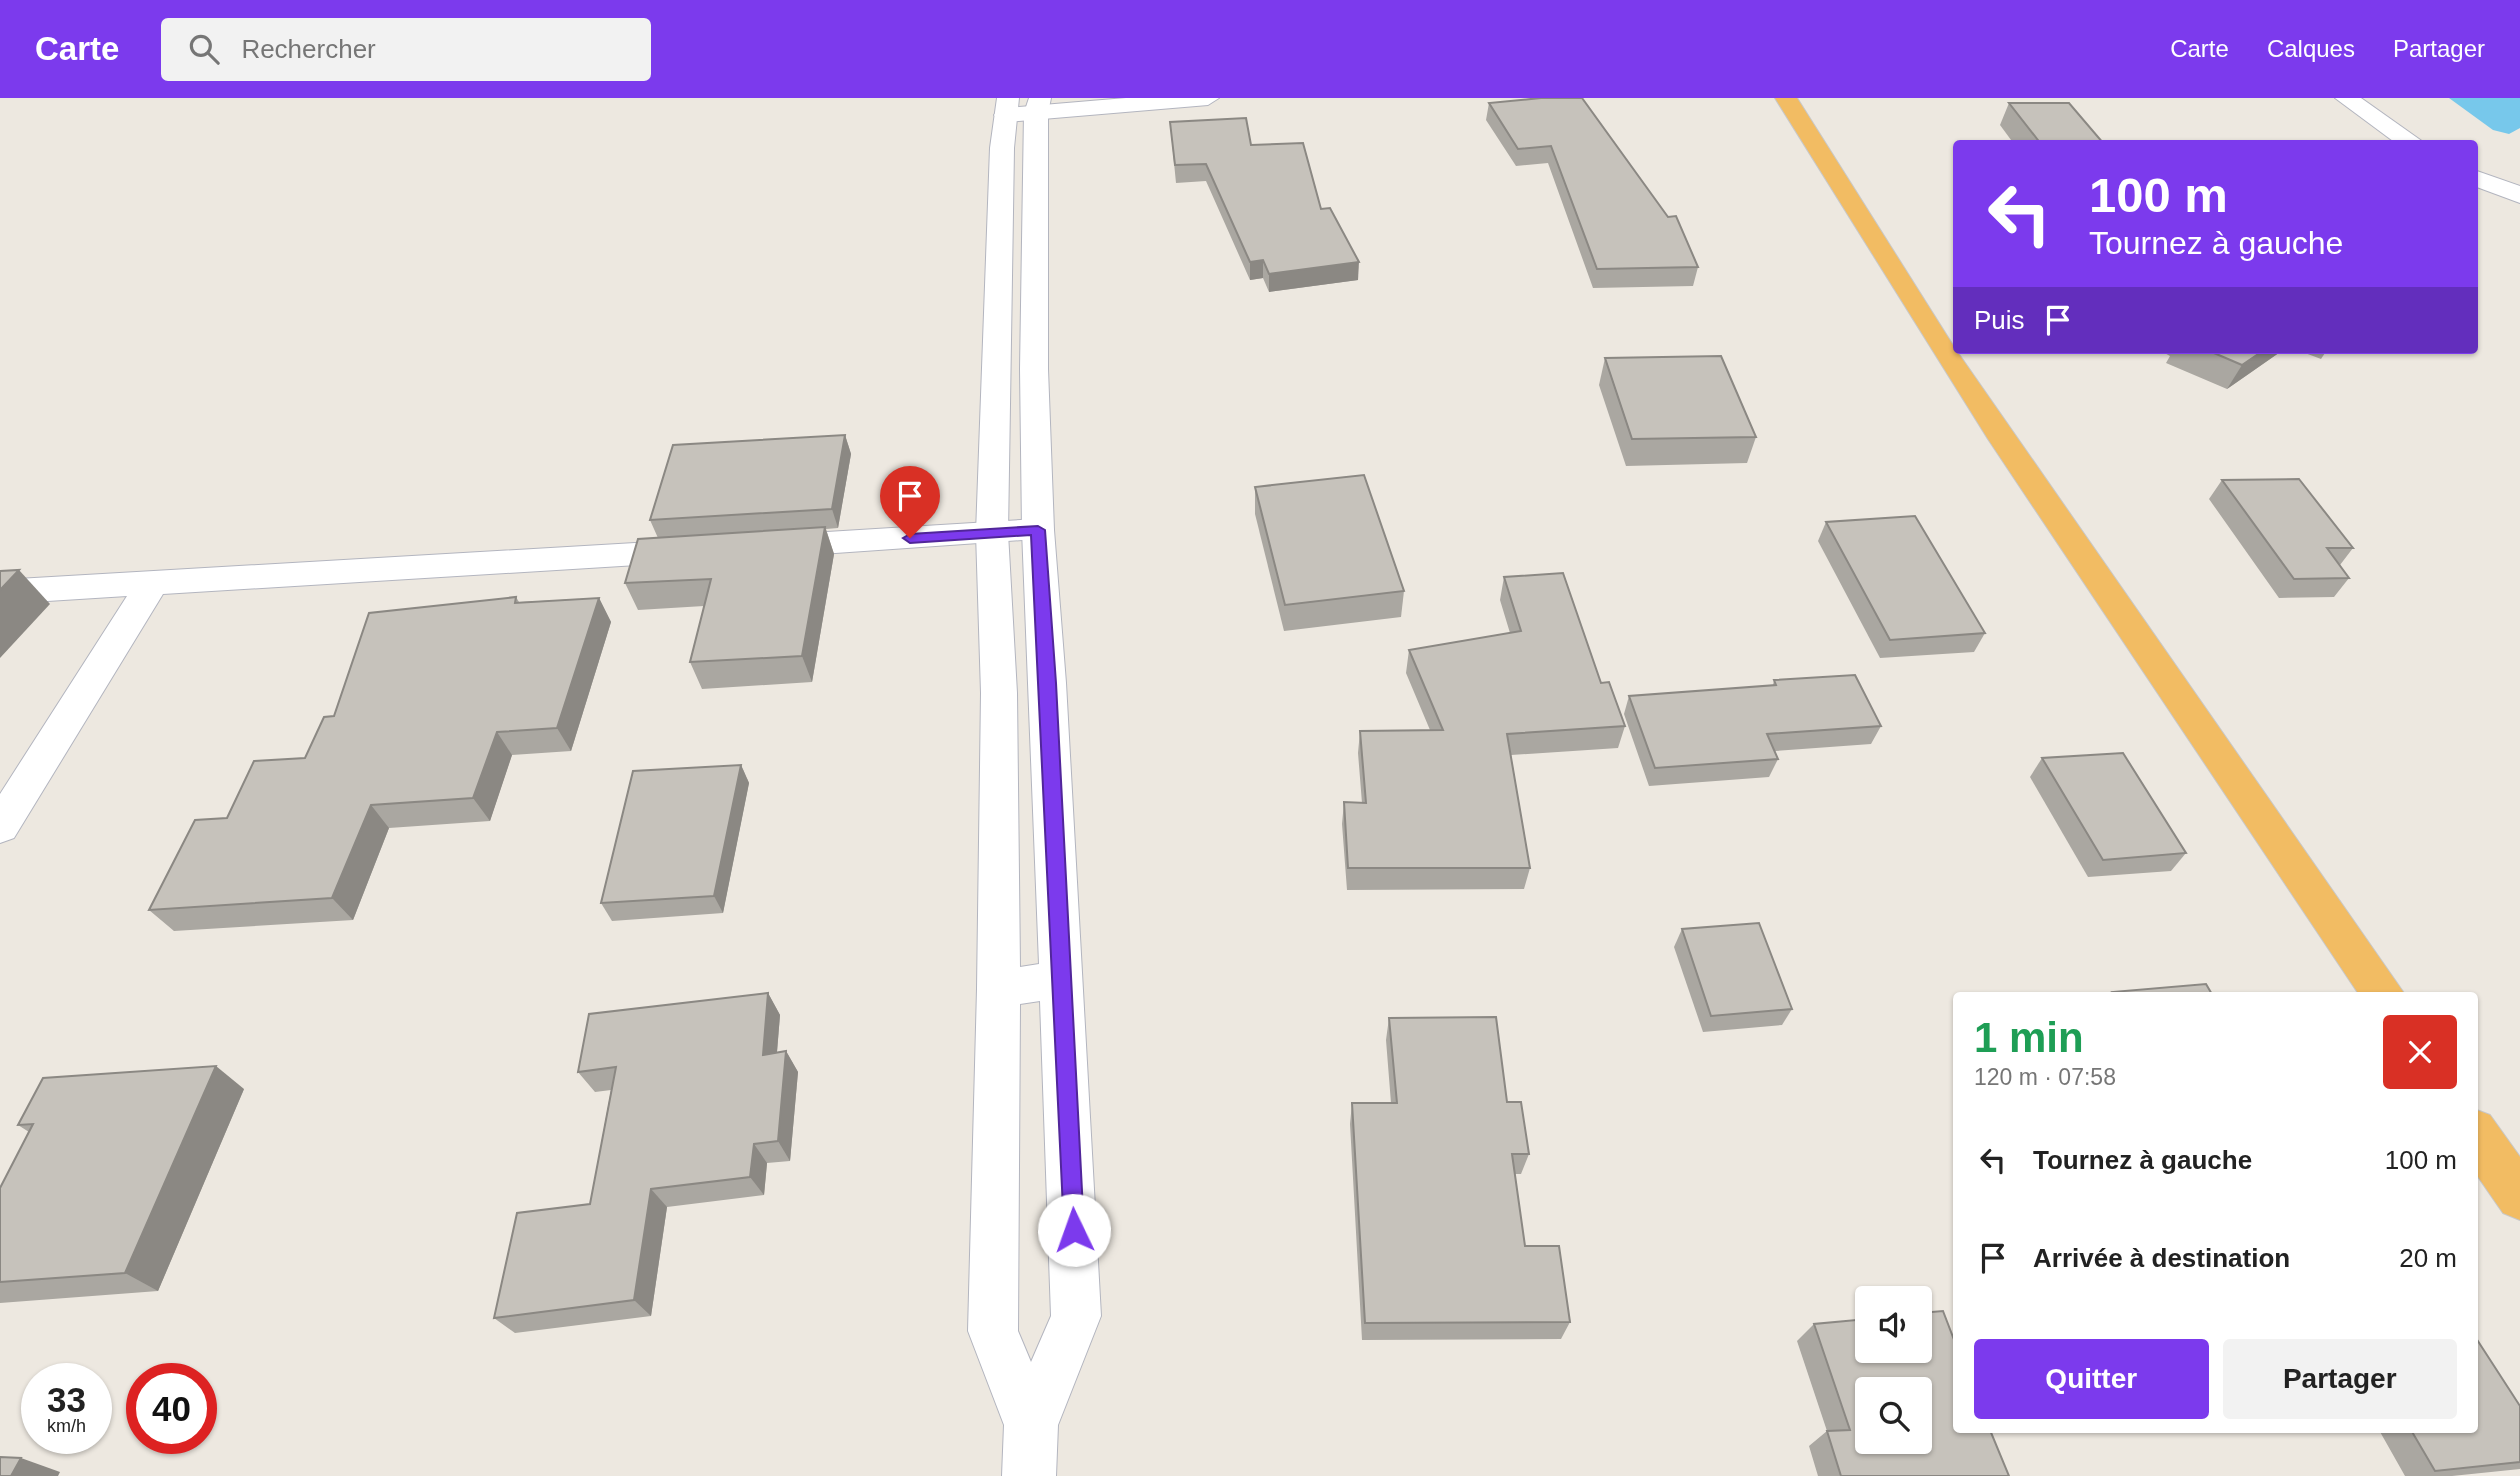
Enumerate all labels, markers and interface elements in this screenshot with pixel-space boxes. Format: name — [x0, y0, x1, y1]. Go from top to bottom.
search box — [161, 18, 651, 81]
text: Carte — [35, 30, 119, 67]
icon: search — [185, 30, 223, 68]
text: Rechercher — [241, 34, 376, 64]
text: Carte — [2170, 35, 2229, 62]
text: Calques — [2267, 35, 2355, 62]
text: Partager — [2393, 35, 2485, 62]
icon: left — [1974, 168, 2065, 259]
text: 100 m — [2089, 168, 2228, 222]
text: Tournez à gauche — [2089, 225, 2343, 261]
icon: arrive — [2039, 301, 2077, 339]
text: Puis — [1974, 305, 2025, 335]
pin — [880, 466, 940, 538]
icon: arrive — [891, 477, 929, 515]
text: 1 min — [1974, 1014, 2084, 1061]
button: close — [2383, 1015, 2457, 1089]
text: 120 m · 07:58 — [1974, 1064, 2116, 1090]
icon: left — [1974, 1141, 2012, 1179]
text: Tournez à gauche — [2033, 1145, 2252, 1175]
text: 100 m — [2385, 1145, 2457, 1175]
position arrow — [1037, 1193, 1111, 1267]
icon: arrive — [1974, 1239, 2012, 1277]
text: Arrivée à destination — [2033, 1243, 2290, 1273]
text: 20 m — [2399, 1243, 2457, 1273]
map controls — [1855, 1286, 1932, 1454]
button: sound — [1855, 1286, 1932, 1363]
button: Quitter — [1974, 1339, 2209, 1419]
button: Partager — [2223, 1339, 2457, 1419]
speed limit sign: 40 — [126, 1363, 217, 1454]
button: search — [1855, 1377, 1932, 1454]
text: 33 — [47, 1380, 86, 1419]
text: km/h — [47, 1416, 86, 1436]

